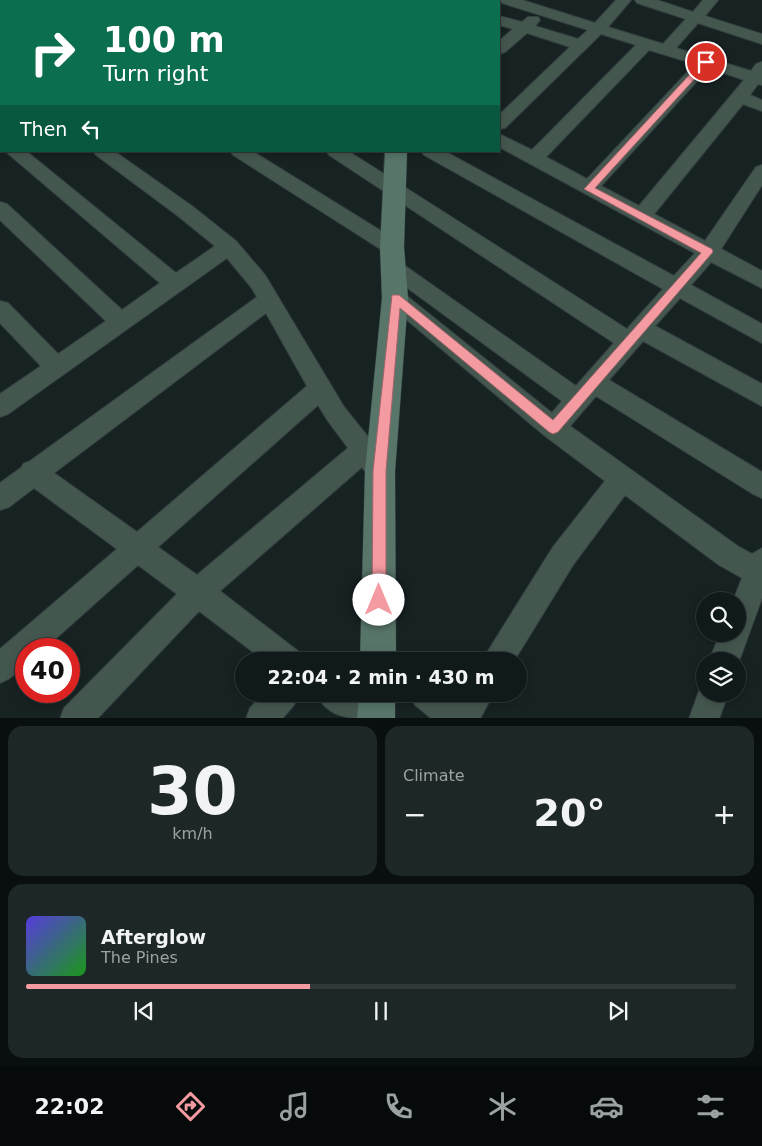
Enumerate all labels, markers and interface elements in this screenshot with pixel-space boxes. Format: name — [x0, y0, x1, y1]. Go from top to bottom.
icon: right — [20, 20, 85, 85]
text: 100 m — [103, 20, 225, 60]
pin — [685, 41, 727, 83]
icon: arrive — [692, 48, 720, 76]
text: Turn right — [103, 61, 208, 86]
icon: left — [77, 115, 105, 143]
text: Then — [20, 118, 67, 140]
position arrow — [352, 573, 404, 625]
map controls — [696, 592, 746, 702]
button: search — [696, 592, 746, 642]
speed limit sign: 40 — [15, 638, 80, 703]
button: layers — [696, 652, 746, 702]
text: 22:04 · 2 min · 430 m — [267, 666, 495, 688]
text: 30 — [147, 754, 238, 829]
text: Climate — [403, 766, 465, 785]
text: 20° — [534, 791, 605, 835]
text: − — [403, 798, 426, 831]
text: + — [713, 798, 736, 831]
text: km/h — [172, 824, 213, 843]
text: Afterglow — [101, 926, 206, 948]
text: The Pines — [101, 948, 178, 967]
icon: previous — [130, 997, 158, 1025]
icon: pause — [367, 997, 395, 1025]
icon: next — [604, 997, 632, 1025]
icon: directions — [173, 1089, 208, 1124]
icon: music — [277, 1089, 312, 1124]
icon: phone — [381, 1089, 416, 1124]
icon: climate — [485, 1089, 520, 1124]
icon: car — [589, 1089, 624, 1124]
icon: filters — [693, 1089, 728, 1124]
text: 22:02 — [34, 1094, 104, 1119]

